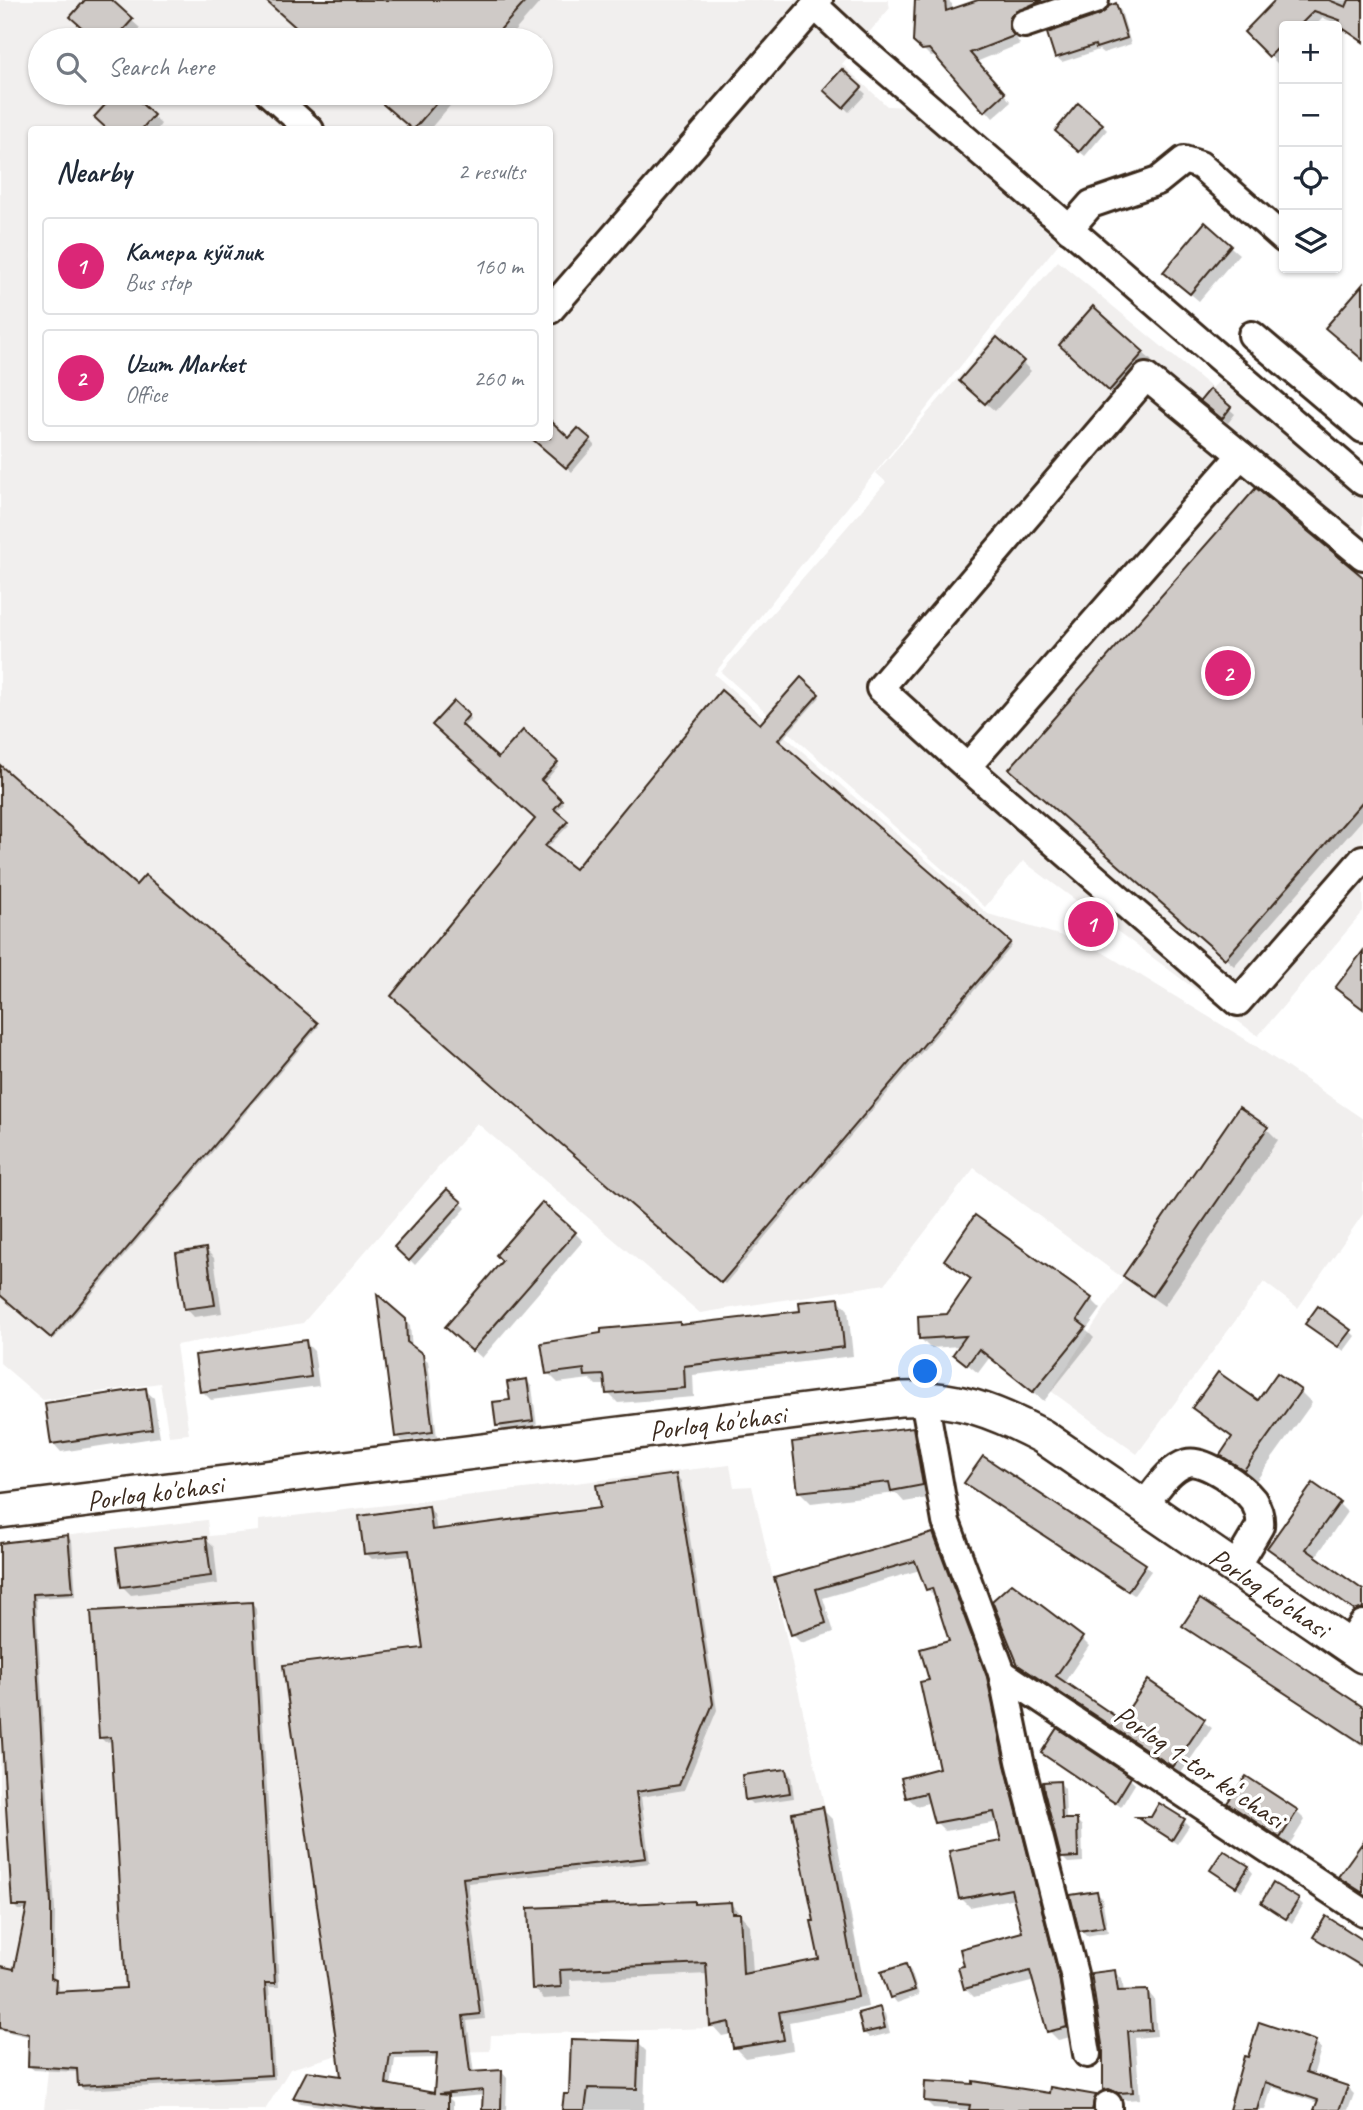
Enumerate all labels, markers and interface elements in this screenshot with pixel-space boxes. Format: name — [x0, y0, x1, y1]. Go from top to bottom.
map controls — [1279, 21, 1342, 273]
button: + — [1279, 21, 1342, 84]
search box — [28, 28, 553, 105]
icon: search — [52, 48, 90, 86]
text: Search here — [108, 50, 214, 83]
button: − — [1279, 84, 1342, 147]
button: locate — [1279, 147, 1342, 210]
text: Nearby — [56, 153, 132, 191]
text: 2 results — [458, 157, 525, 186]
button: layers — [1279, 210, 1342, 273]
text: Камера ку́йлик — [125, 235, 263, 268]
text: 1 — [76, 252, 86, 281]
text: 160 m — [474, 252, 523, 281]
text: Bus stop — [125, 268, 191, 297]
text: Uzum Market — [125, 347, 244, 380]
text: 2 — [76, 364, 86, 393]
text: 260 m — [474, 364, 523, 393]
text: Office — [125, 380, 167, 409]
pin: 2 — [1205, 647, 1251, 699]
pin: 1 — [1068, 898, 1114, 950]
your location — [908, 1354, 942, 1388]
street label: Porloq ko'chasi — [647, 1396, 792, 1448]
street label: Porloq ko'chasi — [85, 1466, 229, 1518]
street label: Porloq ko'chasi — [1203, 1539, 1339, 1648]
street label: Porloq 1-tor koʻchasi — [1108, 1697, 1295, 1838]

